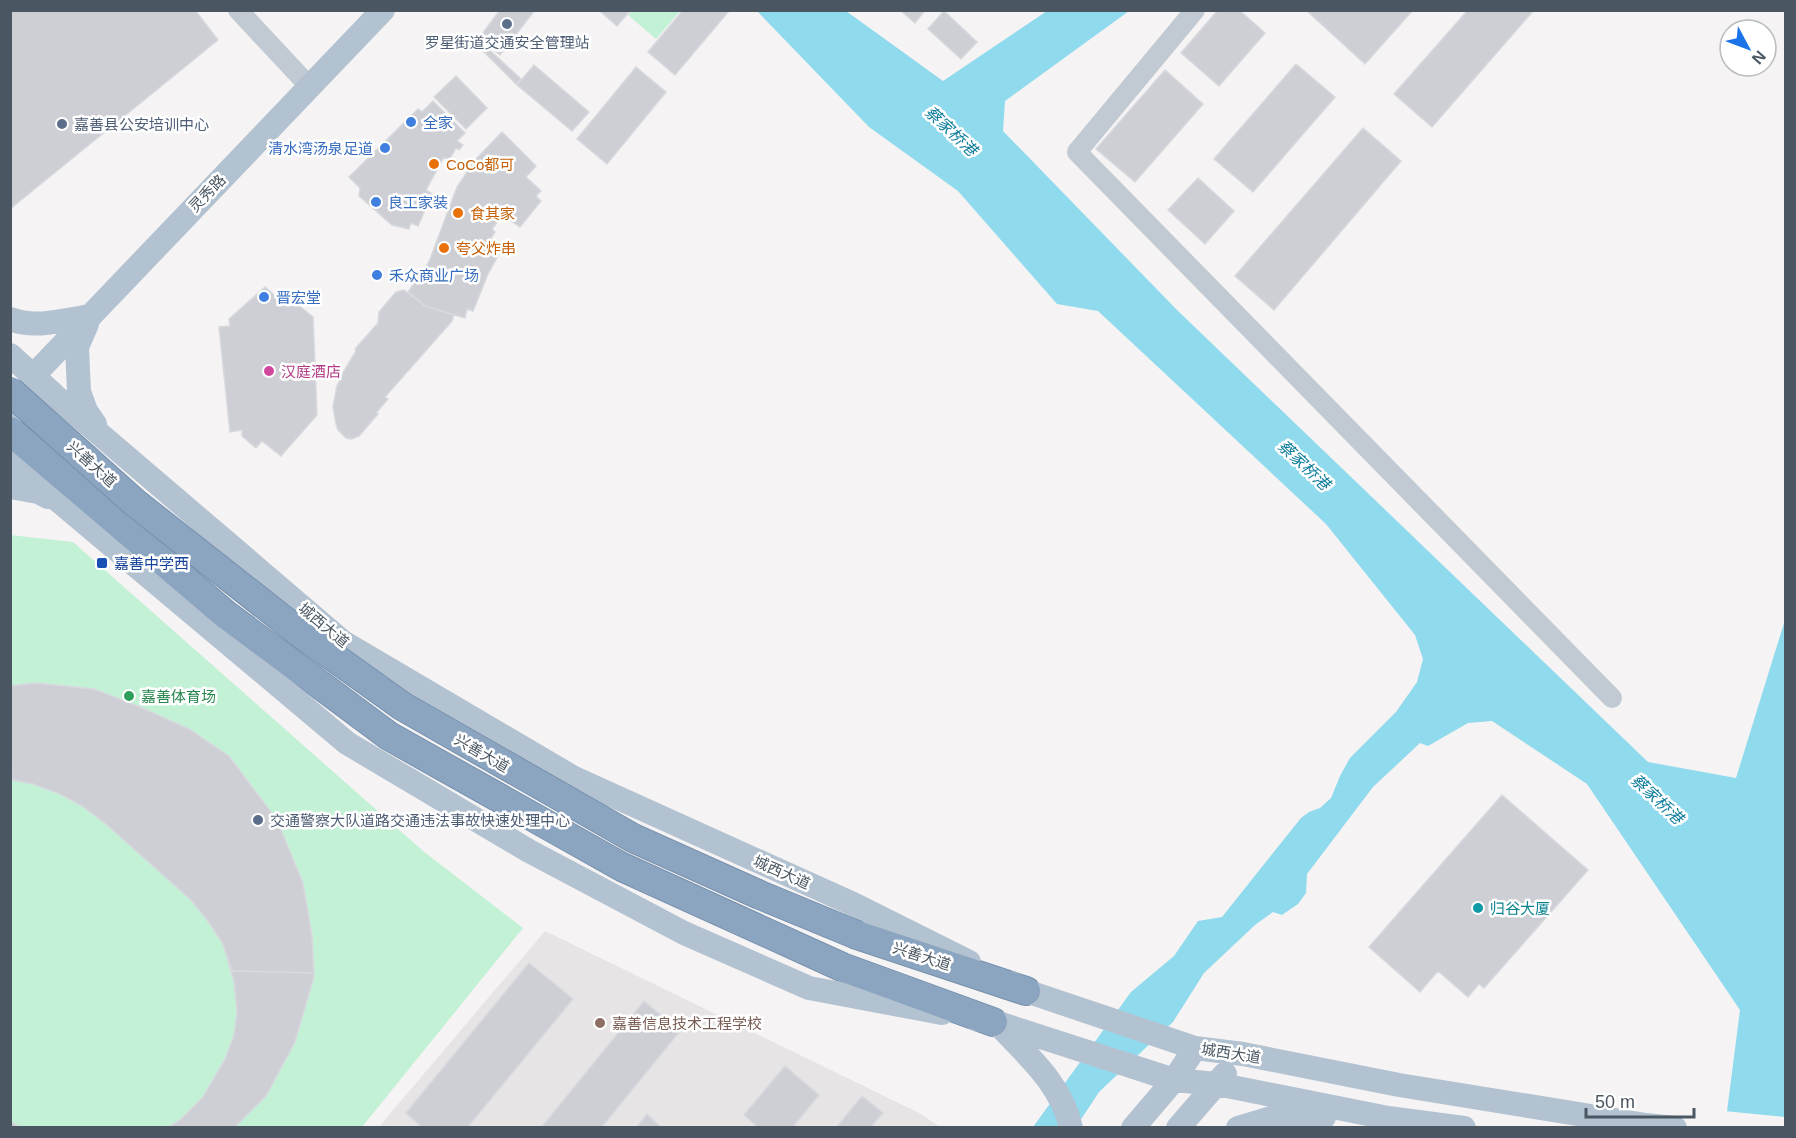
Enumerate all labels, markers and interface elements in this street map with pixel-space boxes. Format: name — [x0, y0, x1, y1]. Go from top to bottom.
marker: 罗星街道交通安全管理站 — [500, 17, 514, 31]
north arrow — [1718, 18, 1778, 78]
place label: 罗星街道交通安全管理站 — [424, 34, 590, 51]
text: N — [1749, 48, 1769, 67]
water label: 蔡家桥港 — [922, 103, 982, 160]
place label: 全家 — [423, 114, 453, 131]
marker: 全家 — [404, 115, 418, 129]
place label: 嘉善县公安培训中心 — [74, 116, 209, 133]
marker: 嘉善县公安培训中心 — [55, 117, 69, 131]
place label: 清水湾汤泉足道 — [268, 140, 373, 157]
marker: 清水湾汤泉足道 — [378, 141, 392, 155]
place label: CoCo都可 — [446, 156, 514, 173]
marker: CoCo都可 — [427, 157, 441, 171]
street label: 灵秀路 — [185, 171, 229, 215]
place label: 良工家装 — [388, 194, 448, 211]
marker: 良工家装 — [369, 195, 383, 209]
place label: 食其家 — [470, 205, 515, 222]
marker: 食其家 — [451, 206, 465, 220]
place label: 夸父炸串 — [456, 240, 516, 257]
marker: 夸父炸串 — [437, 241, 451, 255]
place label: 禾众商业广场 — [389, 267, 479, 284]
marker: 禾众商业广场 — [370, 268, 384, 282]
place label: 晋宏堂 — [276, 289, 321, 306]
marker: 晋宏堂 — [257, 290, 271, 304]
place label: 汉庭酒店 — [281, 363, 341, 380]
marker: 汉庭酒店 — [262, 364, 276, 378]
water label: 蔡家桥港 — [1275, 437, 1335, 494]
street label: 兴善大道 — [64, 438, 120, 490]
place label: 嘉善中学西 — [114, 555, 189, 572]
marker: 嘉善中学西 — [95, 556, 109, 570]
street label: 城西大道 — [296, 599, 352, 651]
place label: 嘉善体育场 — [141, 688, 216, 705]
marker: 嘉善体育场 — [122, 689, 136, 703]
street label: 兴善大道 — [452, 731, 512, 775]
water label: 蔡家桥港 — [1628, 771, 1688, 828]
place label: 交通警察大队道路交通违法事故快速处理中心 — [270, 812, 570, 829]
marker: 交通警察大队道路交通违法事故快速处理中心 — [251, 813, 265, 827]
street label: 城西大道 — [751, 852, 813, 892]
place label: 归谷大厦 — [1490, 900, 1550, 917]
marker: 归谷大厦 — [1471, 901, 1485, 915]
street label: 兴善大道 — [891, 939, 953, 973]
place label: 嘉善信息技术工程学校 — [612, 1015, 762, 1032]
marker: 嘉善信息技术工程学校 — [593, 1016, 607, 1030]
street label: 城西大道 — [1200, 1040, 1262, 1066]
scale bar — [1586, 1081, 1694, 1119]
text: 50 m — [1595, 1092, 1635, 1112]

